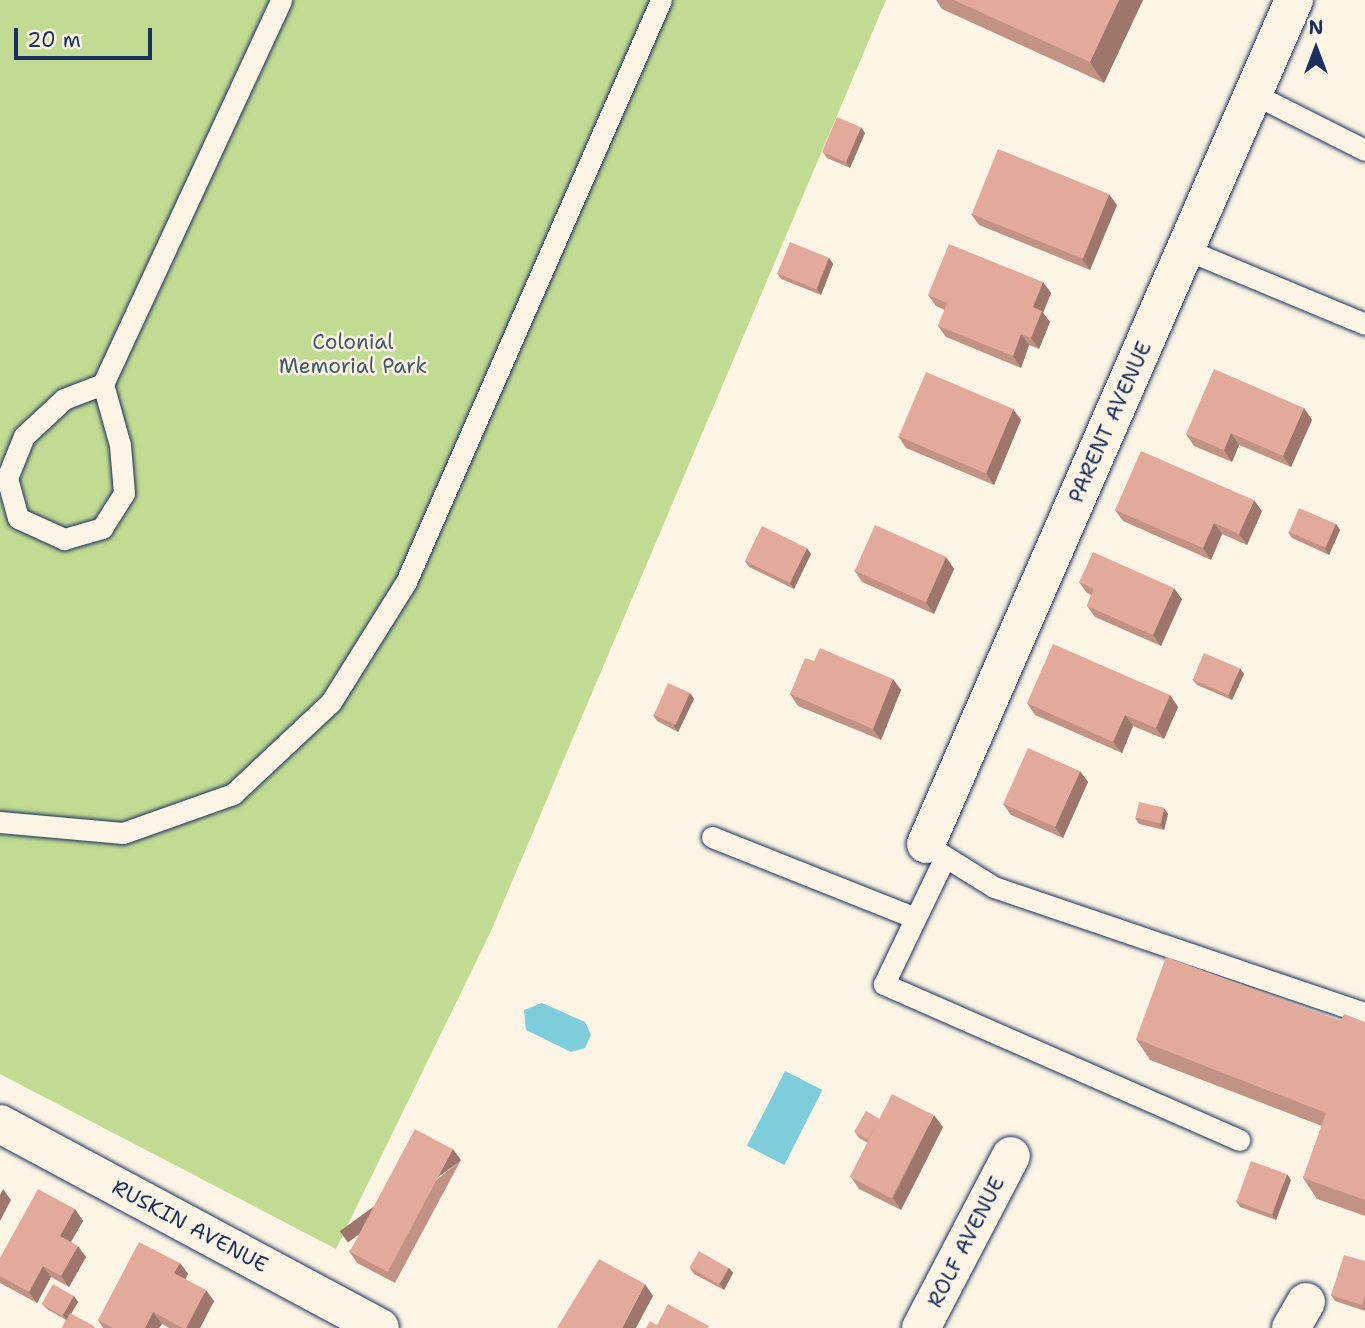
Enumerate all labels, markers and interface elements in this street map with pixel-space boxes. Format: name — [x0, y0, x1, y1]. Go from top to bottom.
scale bar — [18, 14, 156, 58]
north arrow — [1281, 14, 1351, 84]
text: N — [1308, 15, 1324, 40]
text: 20 m — [27, 26, 81, 54]
park label: Colonial Memorial Park — [279, 329, 427, 379]
street label: PARENT AVENUE — [1063, 337, 1157, 507]
street label: ROLF AVENUE — [922, 1172, 1010, 1312]
street label: RUSKIN AVENUE — [108, 1174, 272, 1278]

